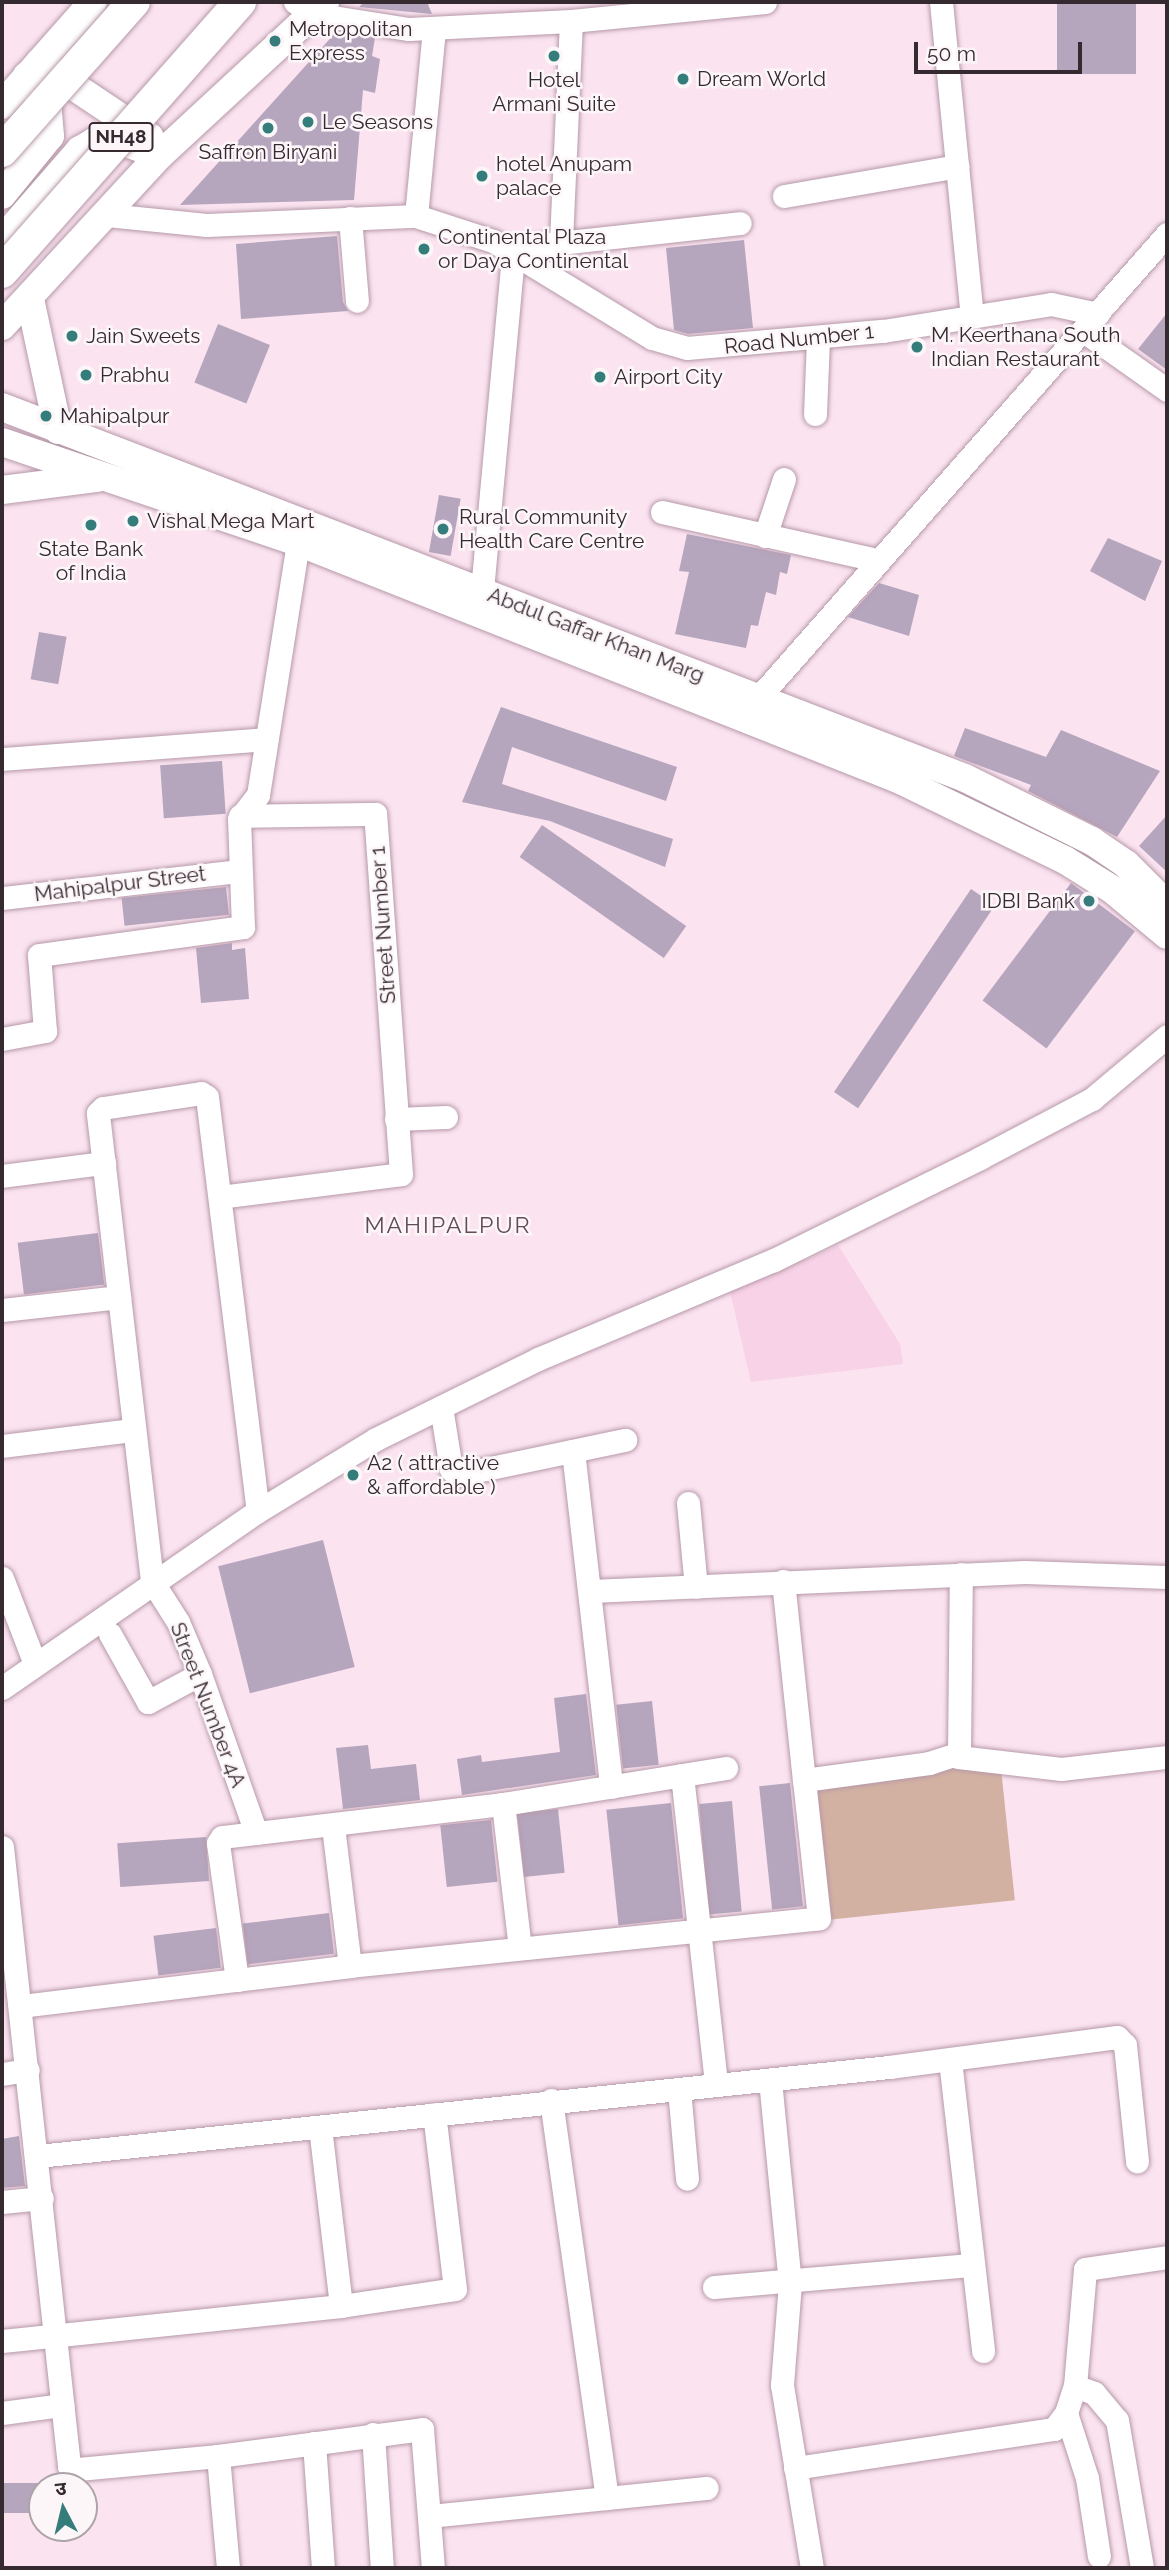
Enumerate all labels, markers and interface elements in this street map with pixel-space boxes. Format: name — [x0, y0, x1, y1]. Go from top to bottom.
place label: Metropolitan Express — [289, 16, 412, 66]
scale bar — [917, 28, 1085, 72]
marker: Metropolitan Express — [267, 33, 283, 49]
text: 50 m — [927, 41, 976, 66]
marker: Hotel Armani Suite — [546, 48, 562, 64]
place label: Dream World — [697, 66, 827, 92]
place label: Hotel Armani Suite — [492, 67, 616, 117]
marker: Dream World — [675, 71, 691, 87]
place label: Le Seasons — [322, 109, 433, 135]
marker: Le Seasons — [300, 114, 316, 130]
marker: Saffron Biryani — [260, 120, 276, 136]
road number: NH48 — [88, 122, 154, 153]
place label: Saffron Biryani — [199, 139, 337, 165]
place label: hotel Anupam palace — [496, 151, 633, 201]
marker: hotel Anupam palace — [474, 168, 490, 184]
place label: Continental Plaza or Daya Continental — [438, 224, 629, 274]
marker: Continental Plaza or Daya Continental — [416, 241, 432, 257]
street label: Road Number 1 — [723, 319, 875, 359]
place label: M. Keerthana South Indian Restaurant — [931, 322, 1120, 372]
place label: Jain Sweets — [86, 323, 200, 349]
marker: Jain Sweets — [64, 328, 80, 344]
marker: M. Keerthana South Indian Restaurant — [909, 339, 925, 355]
place label: Prabhu — [100, 362, 170, 388]
place label: Airport City — [614, 364, 723, 390]
marker: Prabhu — [78, 367, 94, 383]
marker: Airport City — [592, 369, 608, 385]
place label: Mahipalpur — [60, 403, 169, 429]
marker: Mahipalpur — [38, 408, 54, 424]
place label: Rural Community Health Care Centre — [459, 504, 644, 554]
place label: Vishal Mega Mart — [147, 508, 315, 534]
marker: Vishal Mega Mart — [125, 513, 141, 529]
marker: State Bank of India — [83, 517, 99, 533]
marker: Rural Community Health Care Centre — [433, 519, 453, 539]
place label: State Bank of India — [39, 536, 143, 586]
street label: Abdul Gaffar Khan Marg — [484, 582, 708, 688]
street label: Street Number 1 — [365, 845, 401, 1005]
street label: Mahipalpur Street — [33, 861, 207, 907]
place label: IDBI Bank — [981, 888, 1075, 914]
marker: IDBI Bank — [1081, 893, 1097, 909]
district label: MAHIPALPUR — [366, 1211, 530, 1239]
place label: A2 ( attractive & affordable ) — [367, 1450, 499, 1500]
marker: A2 ( attractive & affordable ) — [345, 1467, 361, 1483]
street label: Street Number 4A — [165, 1619, 251, 1791]
north arrow — [28, 2472, 98, 2542]
text: उ — [54, 2477, 68, 2500]

